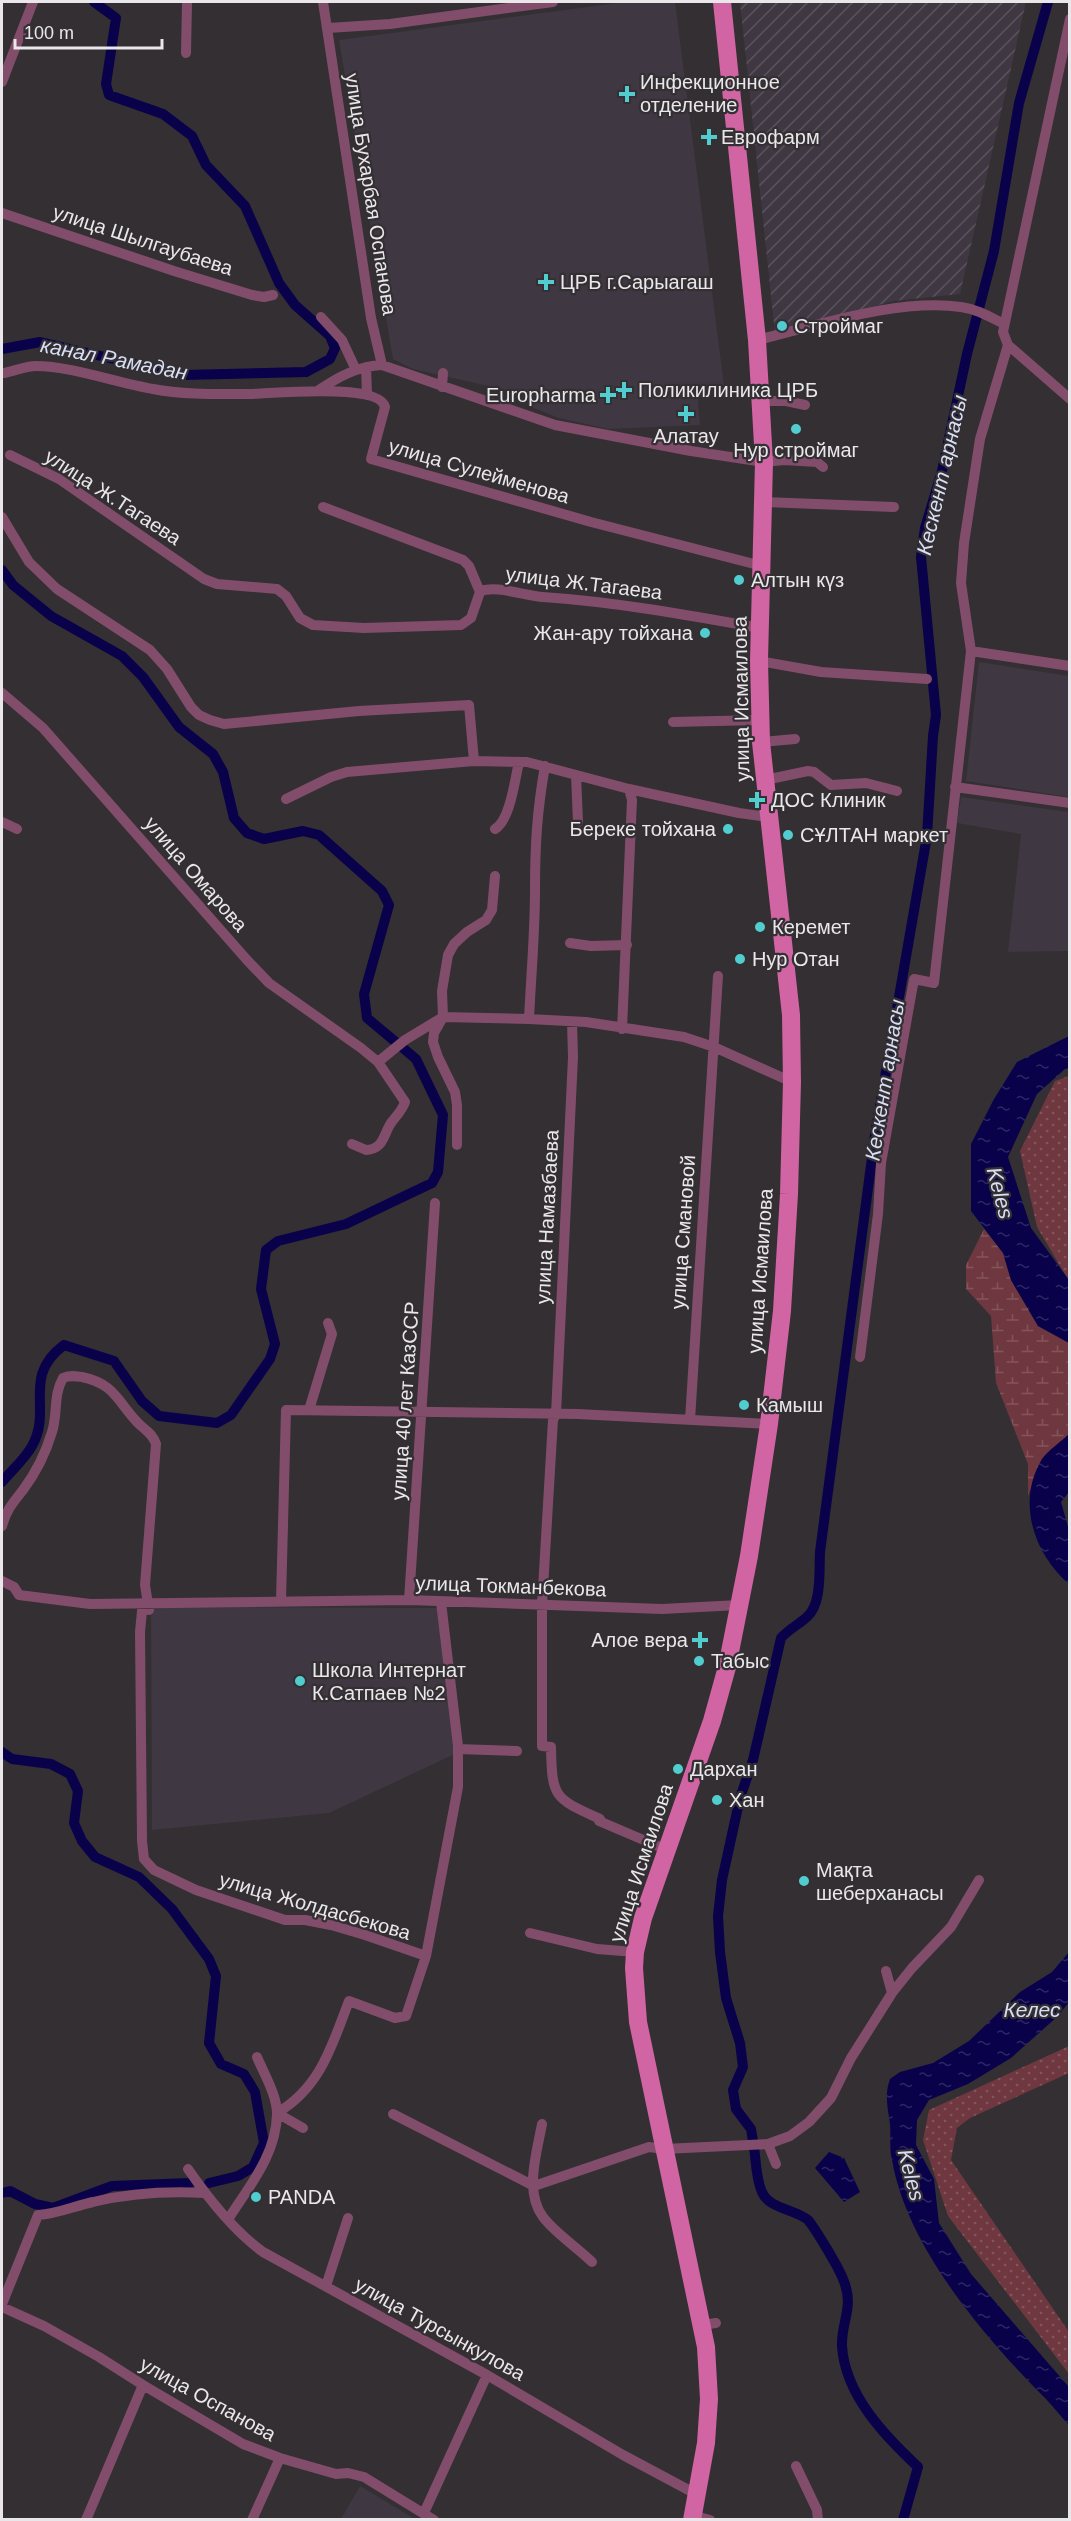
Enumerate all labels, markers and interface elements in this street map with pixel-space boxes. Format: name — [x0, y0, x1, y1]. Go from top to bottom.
scale bar — [15, 12, 162, 50]
text: 100 m — [24, 23, 74, 43]
street label: улица Бухарбая Оспанова — [341, 71, 401, 318]
place label: Инфекционное отделение — [640, 71, 780, 116]
marker: Инфекционное отделение — [618, 85, 636, 103]
place label: Еврофарм — [721, 126, 820, 148]
marker: Еврофарм — [702, 130, 716, 144]
street label: улица Шылгаубаева — [50, 201, 236, 280]
place label: ЦРБ г.Сарыагаш — [560, 271, 714, 293]
marker: ЦРБ г.Сарыагаш — [537, 273, 555, 291]
place label: Строймаг — [794, 315, 883, 337]
marker: Строймаг — [775, 319, 789, 333]
water label: канал Рамадан — [39, 333, 190, 384]
place label: Поликилиника ЦРБ — [638, 379, 818, 401]
marker: Поликилиника ЦРБ — [615, 381, 633, 399]
place label: Europharma — [486, 384, 597, 406]
marker: Europharma — [601, 388, 615, 402]
water label: Кескент арнасы — [912, 392, 971, 557]
marker: Алатау — [679, 407, 693, 421]
marker: Нур строймаг — [789, 422, 803, 436]
place label: Алатау — [653, 425, 719, 447]
street label: улица Сулейменова — [386, 435, 573, 508]
place label: Нур строймаг — [733, 439, 859, 461]
street label: улица Ж.Тагаева — [41, 445, 186, 550]
street label: улица Ж.Тагаева — [504, 562, 664, 604]
place label: Алтын күз — [751, 569, 844, 591]
marker: Алтын күз — [732, 573, 746, 587]
street label: улица Исмаилова — [729, 615, 753, 782]
place label: Жан-ару тойхана — [534, 622, 694, 644]
marker: Жан-ару тойхана — [698, 626, 712, 640]
place label: ДОС Клиник — [771, 789, 886, 811]
marker: ДОС Клиник — [748, 791, 766, 809]
street label: улица Омарова — [140, 812, 252, 936]
place label: Береке тойхана — [570, 818, 717, 840]
marker: Береке тойхана — [721, 822, 735, 836]
place label: СҰЛТАН маркет — [800, 824, 948, 846]
marker: СҰЛТАН маркет — [781, 828, 795, 842]
place label: Керемет — [772, 916, 850, 938]
marker: Керемет — [753, 920, 767, 934]
place label: Нур Отан — [752, 948, 840, 970]
marker: Нур Отан — [733, 952, 747, 966]
water label: Кескент арнасы — [860, 997, 909, 1162]
street label: улица Намазбаева — [531, 1128, 563, 1305]
street label: улица Смановой — [667, 1154, 699, 1310]
water label: Keles — [983, 1165, 1019, 1222]
street label: улица Исмаилова — [743, 1187, 777, 1354]
street label: улица 40 лет КазССР — [387, 1301, 423, 1501]
place label: Камыш — [756, 1394, 823, 1416]
marker: Камыш — [737, 1398, 751, 1412]
street label: улица Токманбекова — [415, 1572, 608, 1600]
place label: Алое вера — [591, 1629, 689, 1651]
marker: Алое вера — [693, 1633, 707, 1647]
place label: Табыс — [711, 1650, 769, 1672]
marker: Табыс — [692, 1654, 706, 1668]
place label: Школа Интернат К.Сатпаев №2 — [312, 1659, 466, 1704]
marker: Школа Интернат К.Сатпаев №2 — [293, 1674, 307, 1688]
place label: Дархан — [690, 1758, 758, 1780]
marker: Дархан — [671, 1762, 685, 1776]
street label: улица Исмаилова — [605, 1780, 677, 1945]
place label: Хан — [729, 1789, 765, 1811]
marker: Хан — [710, 1793, 724, 1807]
place label: Мақта шеберханасы — [816, 1859, 944, 1904]
street label: улица Жолдасбекова — [217, 1868, 414, 1944]
marker: Мақта шеберханасы — [797, 1874, 811, 1888]
water label: Келес — [1003, 1998, 1061, 2021]
water label: Keles — [894, 2147, 930, 2204]
place label: PANDA — [268, 2186, 336, 2208]
marker: PANDA — [249, 2190, 263, 2204]
street label: улица Турсынкулова — [351, 2273, 530, 2385]
street label: улица Оспанова — [136, 2353, 280, 2446]

